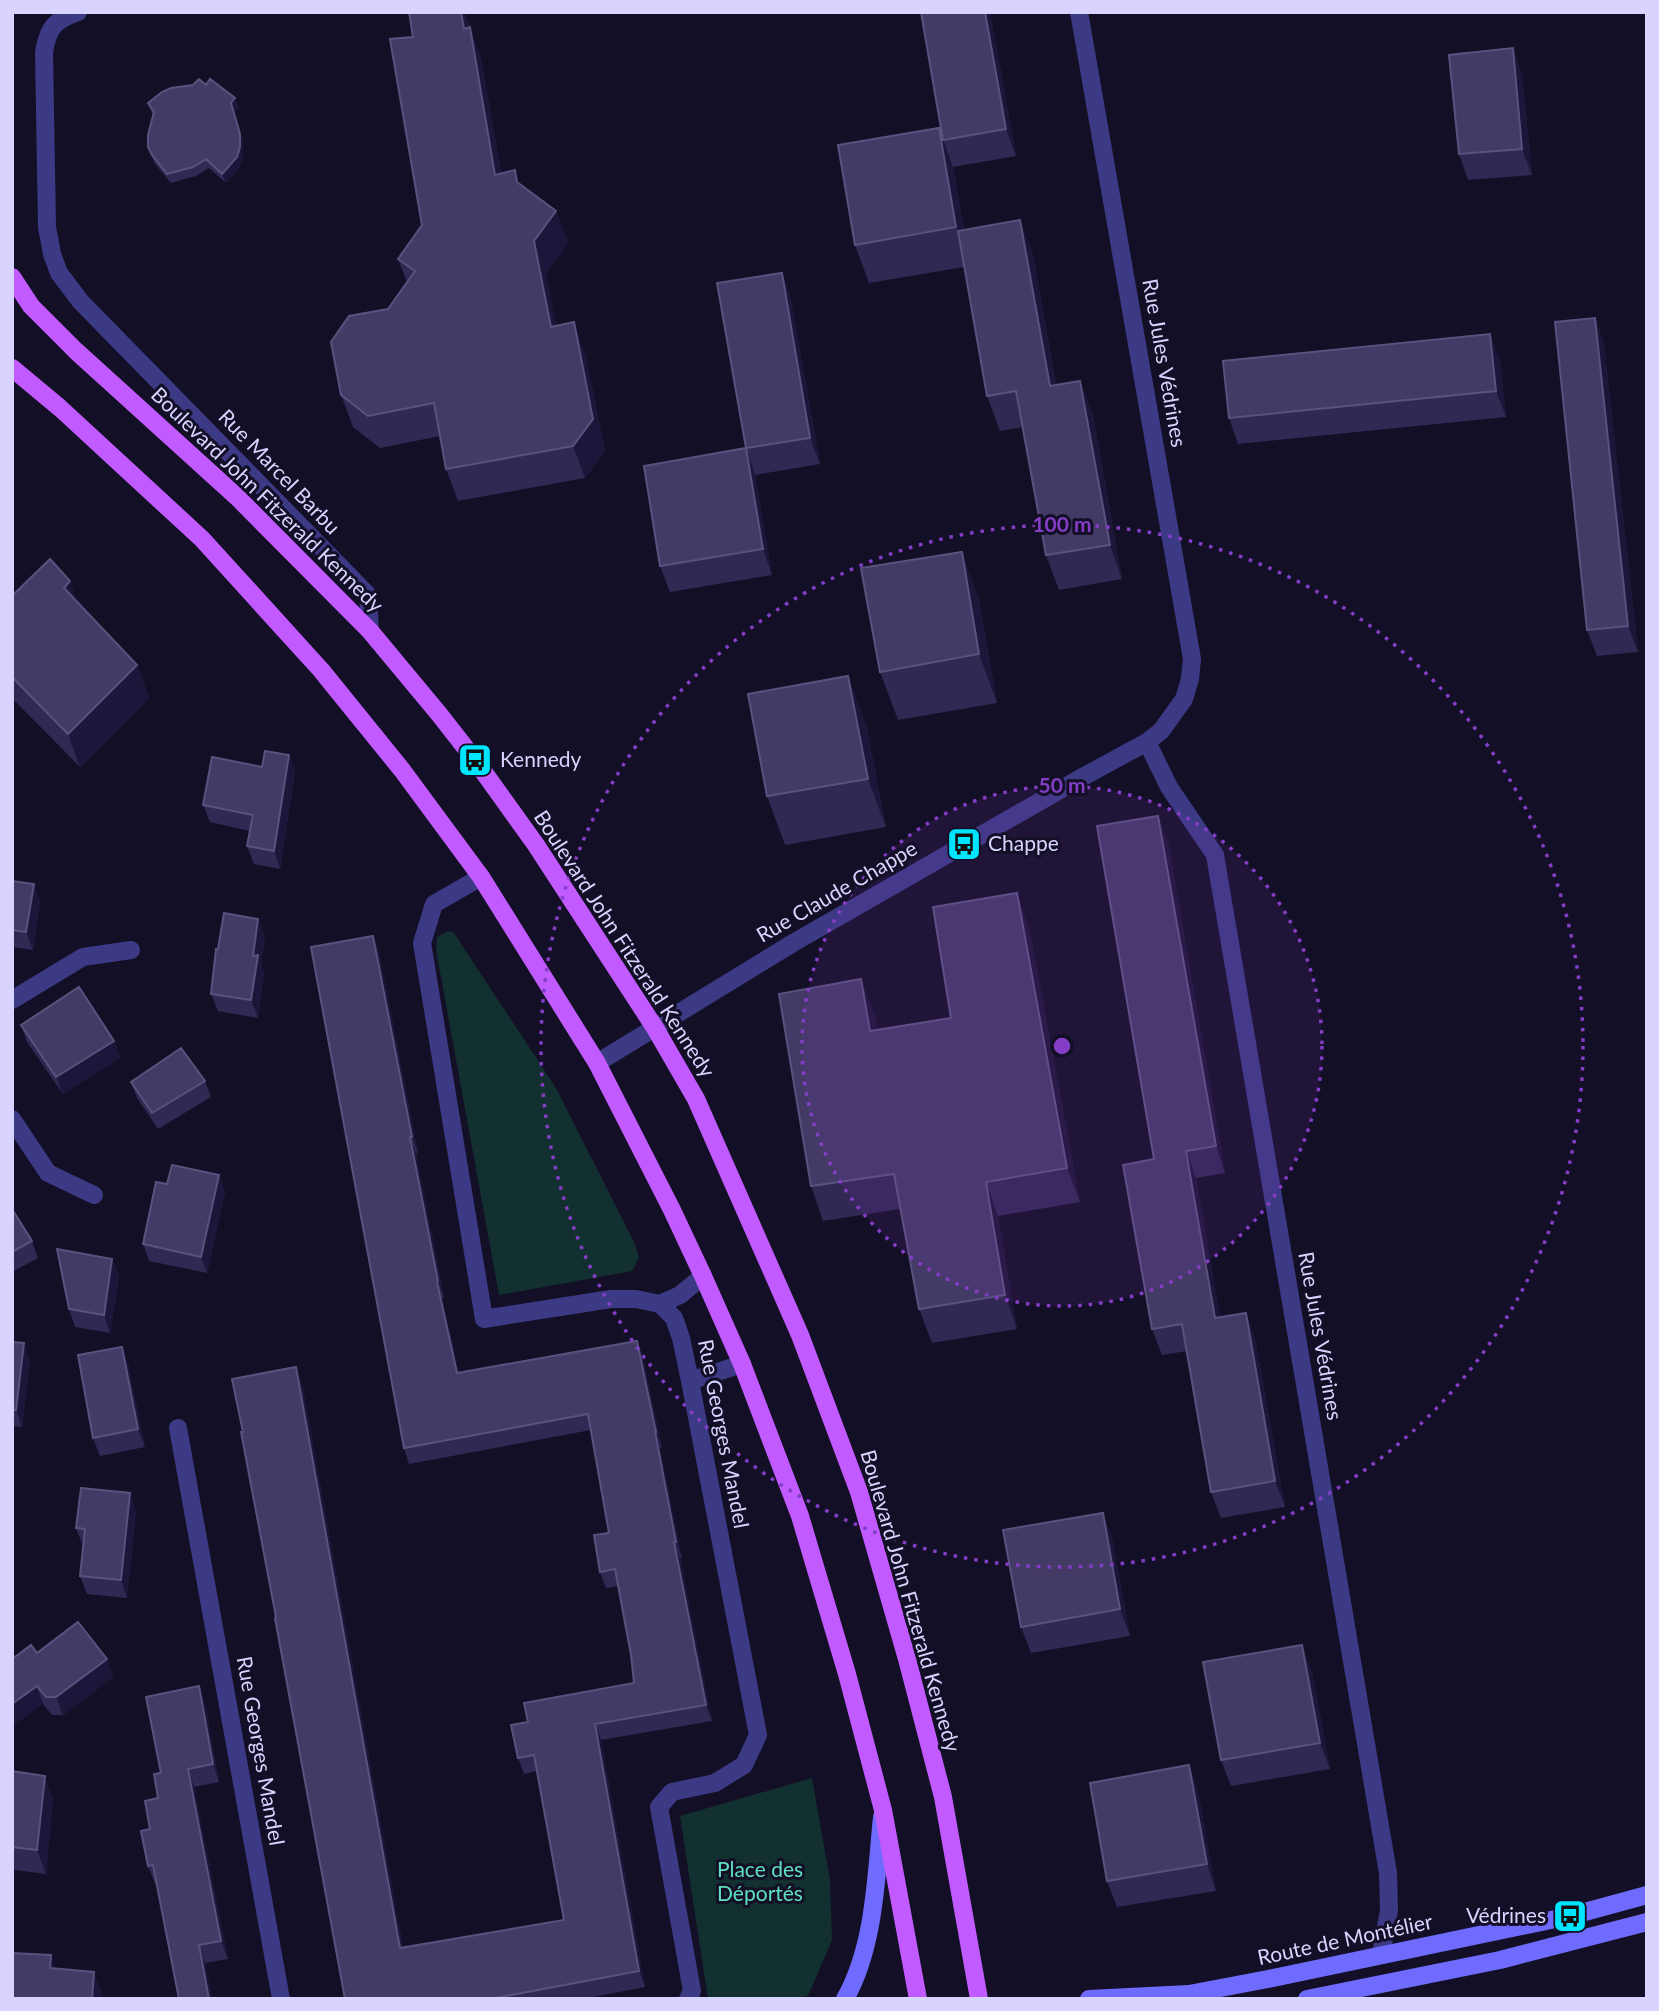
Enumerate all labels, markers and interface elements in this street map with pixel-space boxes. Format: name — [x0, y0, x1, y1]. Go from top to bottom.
street label: Rue Jules Védrines — [1138, 277, 1193, 449]
street label: Boulevard John Fitzerald Kennedy — [147, 381, 389, 617]
street label: Rue Marcel Barbu — [214, 403, 346, 539]
text: 100 m — [1032, 511, 1092, 536]
bus stop icon: Kennedy — [456, 741, 494, 779]
place label: Kennedy — [500, 746, 581, 771]
text: 50 m — [1038, 772, 1086, 797]
street label: Boulevard John Fitzerald Kennedy — [530, 805, 721, 1081]
bus stop icon: Chappe — [945, 825, 983, 863]
place label: Chappe — [988, 830, 1059, 855]
street label: Rue Claude Chappe — [752, 835, 921, 947]
centre of rings — [1050, 1034, 1074, 1058]
street label: Rue Jules Védrines — [1294, 1250, 1349, 1422]
street label: Rue Georges Mandel — [694, 1337, 755, 1530]
street label: Boulevard John Fitzerald Kennedy — [856, 1447, 967, 1755]
street label: Rue Georges Mandel — [232, 1654, 290, 1847]
park label: Place des Déportés — [717, 1856, 803, 1905]
bus stop icon: Védrines — [1551, 1897, 1589, 1935]
place label: Védrines — [1466, 1902, 1546, 1927]
street label: Route de Montélier — [1255, 1908, 1435, 1969]

